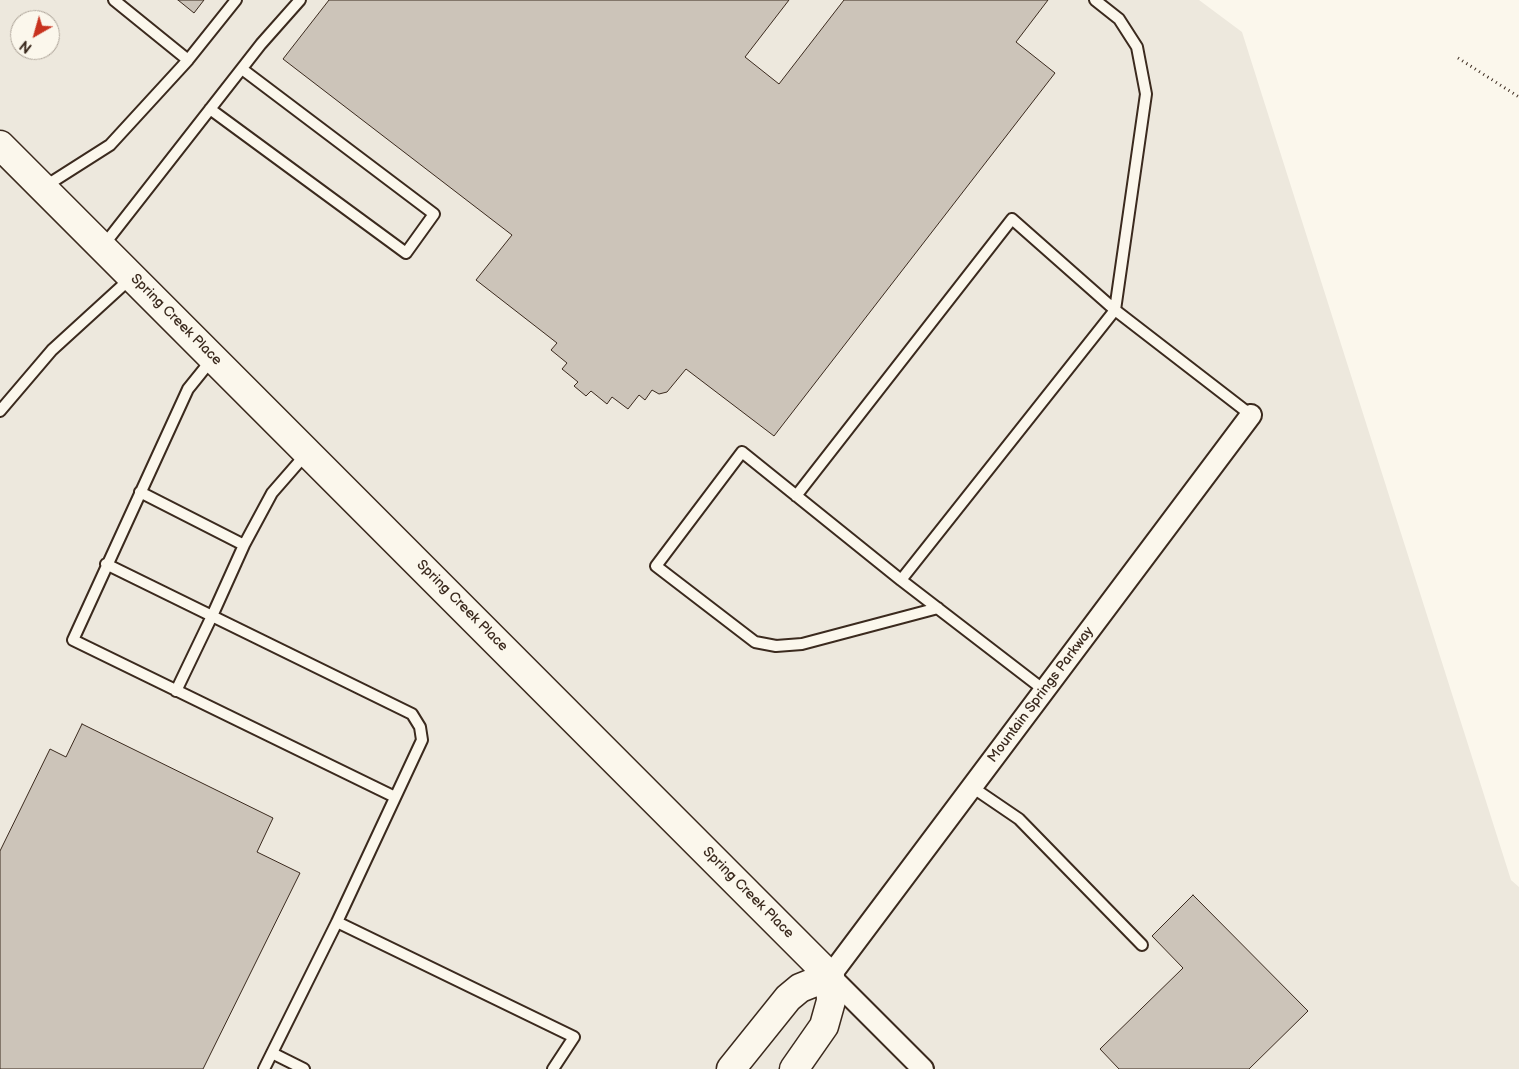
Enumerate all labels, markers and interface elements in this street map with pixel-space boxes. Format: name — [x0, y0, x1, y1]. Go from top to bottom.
north arrow — [10, 10, 60, 60]
text: N — [17, 36, 35, 56]
street label: Spring Creek Place — [127, 271, 225, 369]
street label: Spring Creek Place — [413, 557, 511, 655]
street label: Mountain Springs Parkway — [984, 624, 1098, 766]
street label: Spring Creek Place — [699, 844, 797, 942]

